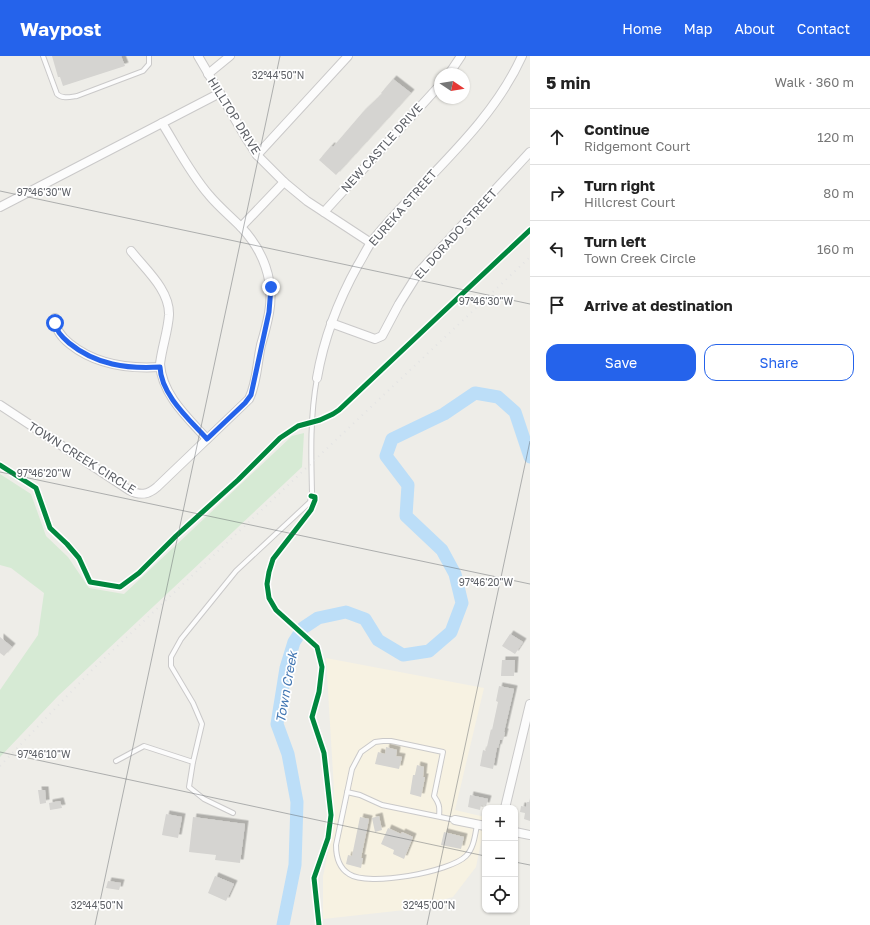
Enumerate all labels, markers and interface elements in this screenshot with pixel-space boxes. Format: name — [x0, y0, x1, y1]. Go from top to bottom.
text: Waypost — [20, 17, 101, 40]
text: Home — [622, 20, 662, 37]
text: Map — [684, 20, 712, 37]
text: About — [734, 20, 775, 37]
text: Contact — [797, 20, 850, 37]
north arrow — [434, 68, 470, 104]
text: 32°44'50"N — [252, 69, 304, 81]
text: 5 min — [546, 72, 590, 93]
street label: HILLTOP DRIVE — [205, 74, 264, 157]
text: Walk · 360 m — [775, 74, 854, 90]
street label: NEW CASTLE DRIVE — [338, 100, 426, 195]
text: Continue — [584, 120, 650, 138]
icon: ahead — [546, 126, 568, 148]
text: 120 m — [817, 129, 854, 145]
text: Ridgemont Court — [584, 138, 691, 154]
street label: EUREKA STREET — [365, 166, 440, 249]
text: Turn right — [584, 176, 655, 194]
icon: right — [546, 182, 568, 204]
street label: EL DORADO STREET — [411, 185, 500, 282]
text: 80 m — [823, 185, 854, 201]
text: 97°46'30"W — [17, 186, 72, 198]
text: Hillcrest Court — [584, 194, 676, 210]
text: Turn left — [584, 232, 646, 250]
icon: left — [546, 238, 568, 260]
text: 160 m — [817, 241, 854, 257]
text: Town Creek Circle — [584, 250, 696, 266]
route end — [262, 278, 280, 296]
icon: arrive — [546, 294, 568, 316]
text: 97°46'30"W — [459, 295, 514, 307]
text: Arrive at destination — [584, 296, 733, 314]
route start — [46, 314, 64, 332]
button: Save — [546, 344, 696, 381]
button: Share — [704, 344, 854, 381]
street label: TOWN CREEK CIRCLE — [26, 418, 139, 497]
text: 97°46'20"W — [17, 467, 72, 479]
text: 97°46'20"W — [459, 576, 514, 588]
water label: Town Creek — [272, 648, 300, 724]
text: 97°46'10"W — [17, 748, 71, 760]
map controls — [482, 805, 518, 913]
button: + — [482, 805, 518, 841]
button: − — [482, 841, 518, 877]
button: locate — [482, 877, 518, 913]
text: 32°44'50"N — [71, 899, 123, 911]
text: 32°45'00"N — [403, 899, 455, 911]

